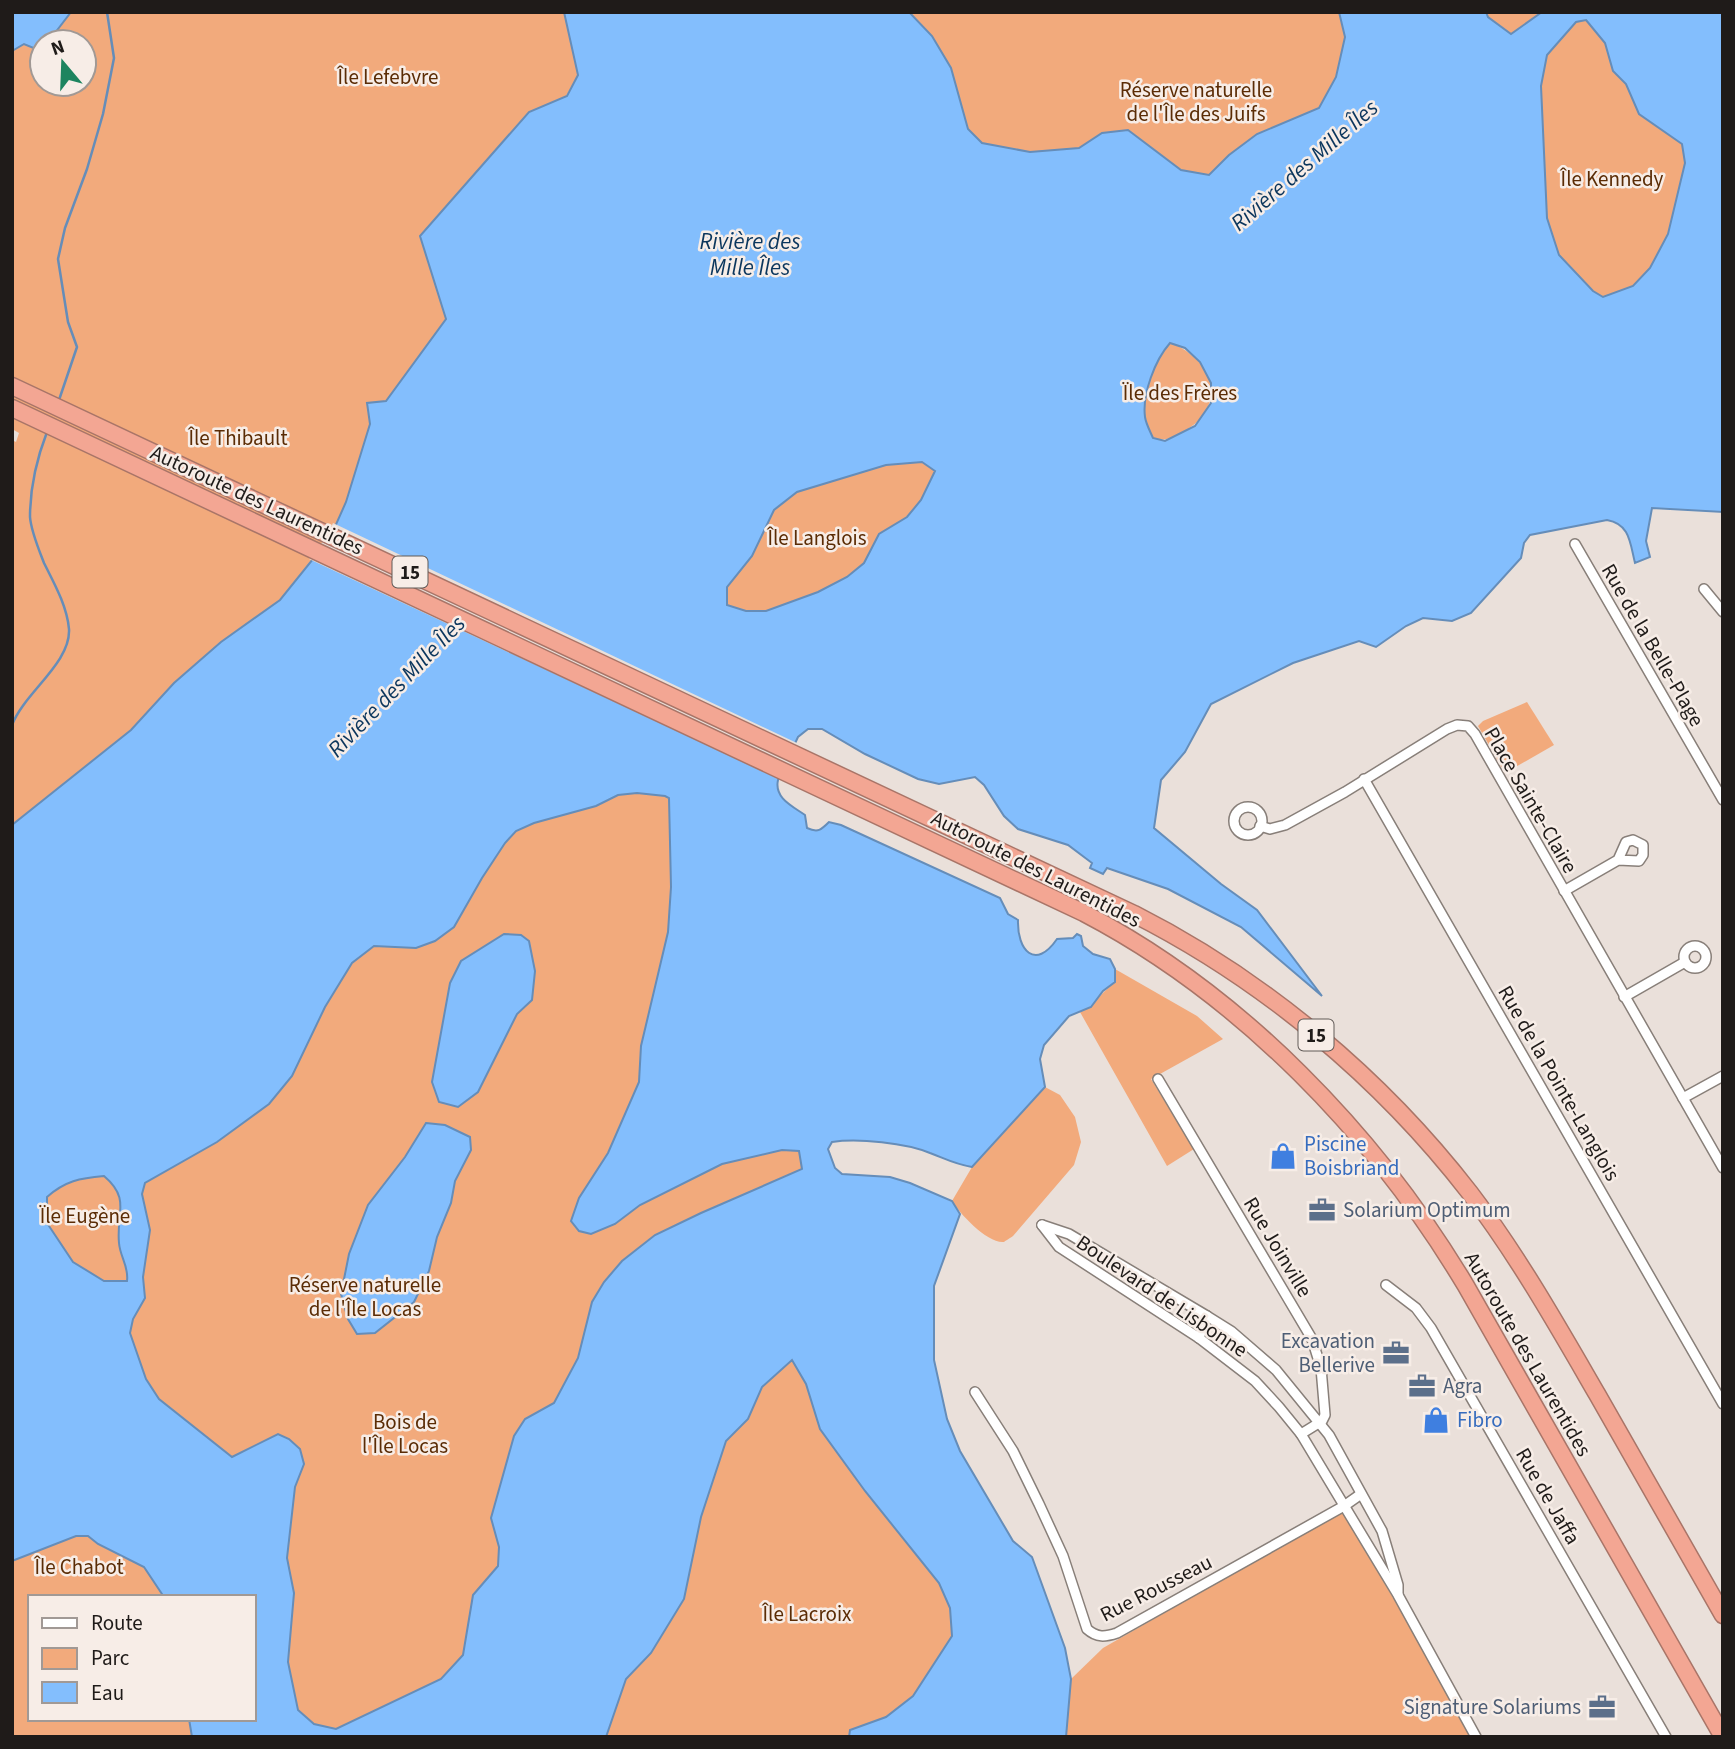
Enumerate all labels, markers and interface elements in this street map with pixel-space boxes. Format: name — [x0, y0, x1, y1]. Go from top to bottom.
north arrow — [28, 28, 98, 98]
text: N — [48, 34, 68, 63]
park label: Île Lefebvre — [337, 62, 439, 92]
park label: Réserve naturelle de l'Île des Juifs — [1120, 75, 1272, 129]
water label: Rivière des Mille Îles — [1223, 92, 1385, 239]
park label: Île Kennedy — [1560, 164, 1664, 194]
water label: Rivière des Mille Îles — [700, 225, 800, 284]
park label: Ïle des Frères — [1122, 378, 1237, 408]
park label: Île Thibault — [187, 423, 288, 453]
street label: Autoroute des Laurentides — [146, 437, 368, 563]
park label: Île Langlois — [766, 523, 867, 553]
road number: 15 — [392, 556, 428, 587]
street label: Rue de la Belle-Plage — [1594, 558, 1712, 732]
water label: Rivière des Mille Îles — [320, 608, 473, 765]
street label: Place Sainte-Claire — [1477, 721, 1585, 879]
street label: Autoroute des Laurentides — [926, 803, 1146, 935]
street label: Rue de la Pointe-Langlois — [1491, 980, 1627, 1187]
road number: 15 — [1298, 1020, 1334, 1050]
place label: Piscine Boisbriand — [1304, 1129, 1400, 1183]
shop icon: Piscine Boisbriand — [1268, 1141, 1298, 1171]
street label: Rue Joinville — [1236, 1191, 1320, 1303]
office icon: Solarium Optimum — [1307, 1195, 1337, 1225]
place label: Solarium Optimum — [1343, 1195, 1511, 1225]
park label: Ïle Eugène — [39, 1201, 130, 1231]
street label: Boulevard de Lisbonne — [1070, 1227, 1254, 1365]
street label: Autoroute des Laurentides — [1457, 1246, 1599, 1462]
park label: Réserve naturelle de l'Île Locas — [289, 1270, 441, 1324]
place label: Excavation Bellerive — [1281, 1326, 1375, 1380]
office icon: Excavation Bellerive — [1381, 1338, 1411, 1368]
office icon: Agra — [1407, 1371, 1437, 1401]
place label: Agra — [1443, 1371, 1482, 1401]
shop icon: Fibro — [1421, 1405, 1451, 1435]
place label: Fibro — [1457, 1405, 1503, 1435]
park label: Bois de l'Île Locas — [362, 1407, 448, 1461]
street label: Rue de Jaffa — [1508, 1442, 1588, 1550]
street label: Rue Rousseau — [1095, 1547, 1217, 1629]
park label: Île Chabot — [33, 1552, 124, 1582]
legend — [28, 1595, 256, 1721]
park label: Île Lacroix — [762, 1599, 852, 1629]
text: Route — [91, 1608, 143, 1638]
text: Parc — [91, 1643, 130, 1673]
text: Eau — [91, 1678, 124, 1708]
place label: Signature Solariums — [1403, 1692, 1581, 1722]
office icon: Signature Solariums — [1587, 1692, 1617, 1722]

